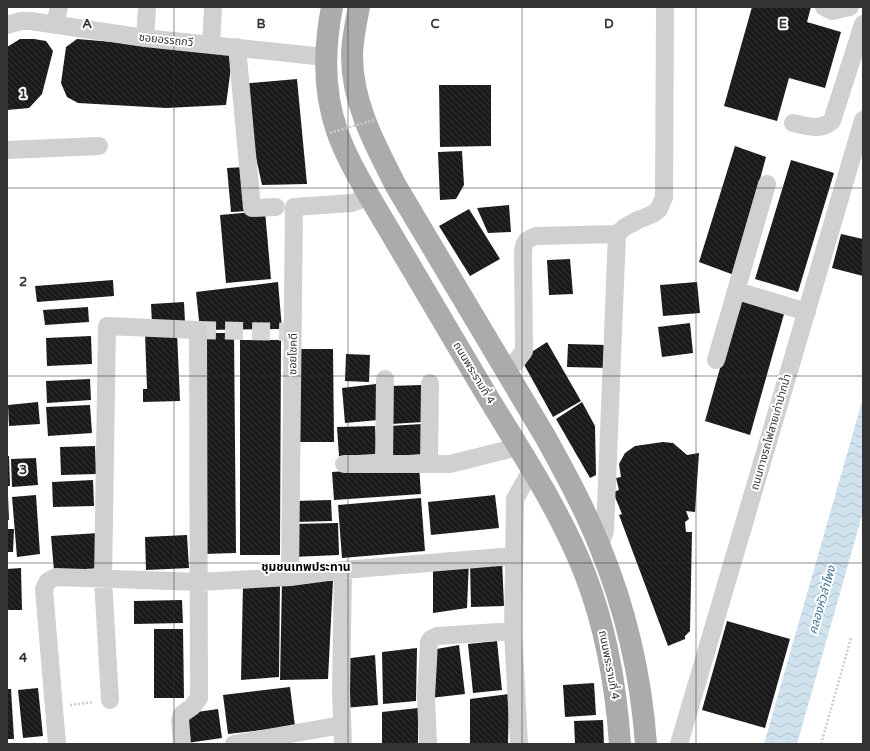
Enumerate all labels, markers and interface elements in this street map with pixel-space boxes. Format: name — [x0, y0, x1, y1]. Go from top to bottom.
text: A — [82, 16, 92, 32]
text: B — [256, 16, 266, 32]
text: C — [430, 16, 440, 32]
text: D — [604, 16, 614, 32]
text: E — [779, 16, 787, 32]
street label: ซอยอรรถกวี — [138, 31, 194, 49]
text: 1 — [19, 86, 27, 102]
text: 2 — [19, 274, 27, 290]
street label: ซอยโชคดี — [286, 333, 300, 375]
street label: ถนนพระรามที่ 4 — [450, 339, 499, 406]
street label: ถนนทางรถไฟสายเก่าปากน้ำ — [746, 372, 794, 492]
text: 3 — [19, 462, 27, 478]
district label: ชุมชนเทพประทาน — [261, 560, 351, 574]
water label: คลองหัวลำโพง — [806, 564, 839, 636]
street label: ถนนพระรามที่ 4 — [596, 629, 624, 701]
text: 4 — [19, 650, 28, 666]

